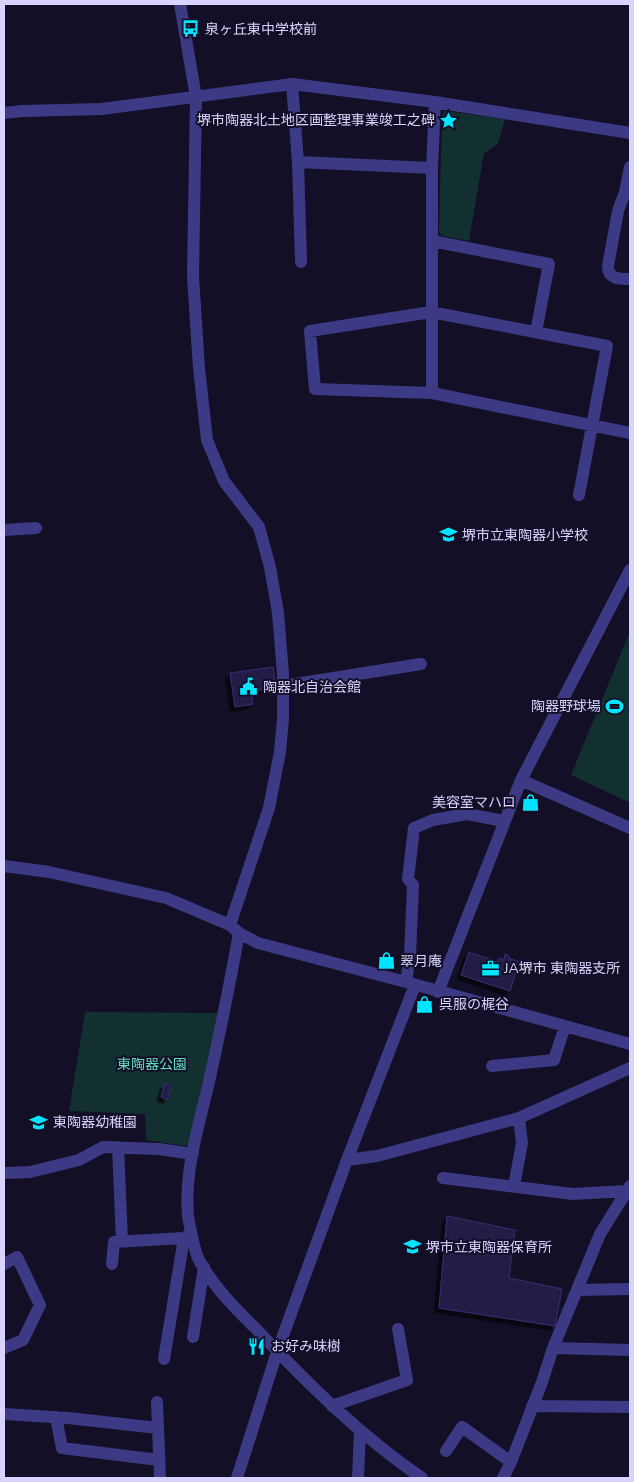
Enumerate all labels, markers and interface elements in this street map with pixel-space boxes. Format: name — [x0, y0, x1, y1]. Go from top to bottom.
bus stop icon: 泉ヶ丘東中学校前 — [181, 19, 201, 39]
place label: 泉ヶ丘東中学校前 — [205, 20, 317, 39]
place icon: 堺市陶器北土地区画整理事業竣工之碑 — [439, 110, 459, 130]
place label: 堺市陶器北土地区画整理事業竣工之碑 — [197, 111, 435, 130]
school or university icon: 堺市立東陶器小学校 — [438, 525, 458, 545]
place label: 堺市立東陶器小学校 — [462, 526, 588, 545]
public building icon: 陶器北自治会館 — [239, 677, 259, 697]
place label: 陶器北自治会館 — [263, 678, 361, 697]
sports icon: 陶器野球場 — [605, 696, 625, 716]
place label: 陶器野球場 — [531, 697, 601, 716]
shop icon: 美容室マハロ — [520, 792, 540, 812]
place label: 美容室マハロ — [432, 793, 516, 812]
shop icon: 翠月庵 — [376, 951, 396, 971]
place label: 翠月庵 — [400, 952, 442, 971]
office icon: JA堺市 東陶器支所 — [480, 958, 500, 978]
place label: JA堺市 東陶器支所 — [503, 959, 620, 978]
shop icon: 呉服の梶谷 — [415, 994, 435, 1014]
place label: 呉服の梶谷 — [439, 995, 509, 1014]
park label: 東陶器公園 — [117, 1055, 187, 1074]
school or university icon: 東陶器幼稚園 — [29, 1112, 49, 1132]
place label: 東陶器幼稚園 — [53, 1113, 137, 1132]
school or university icon: 堺市立東陶器保育所 — [402, 1237, 422, 1257]
place label: 堺市立東陶器保育所 — [426, 1238, 552, 1257]
restaurant icon: お好み味樹 — [247, 1336, 267, 1356]
place label: お好み味樹 — [271, 1337, 341, 1356]

